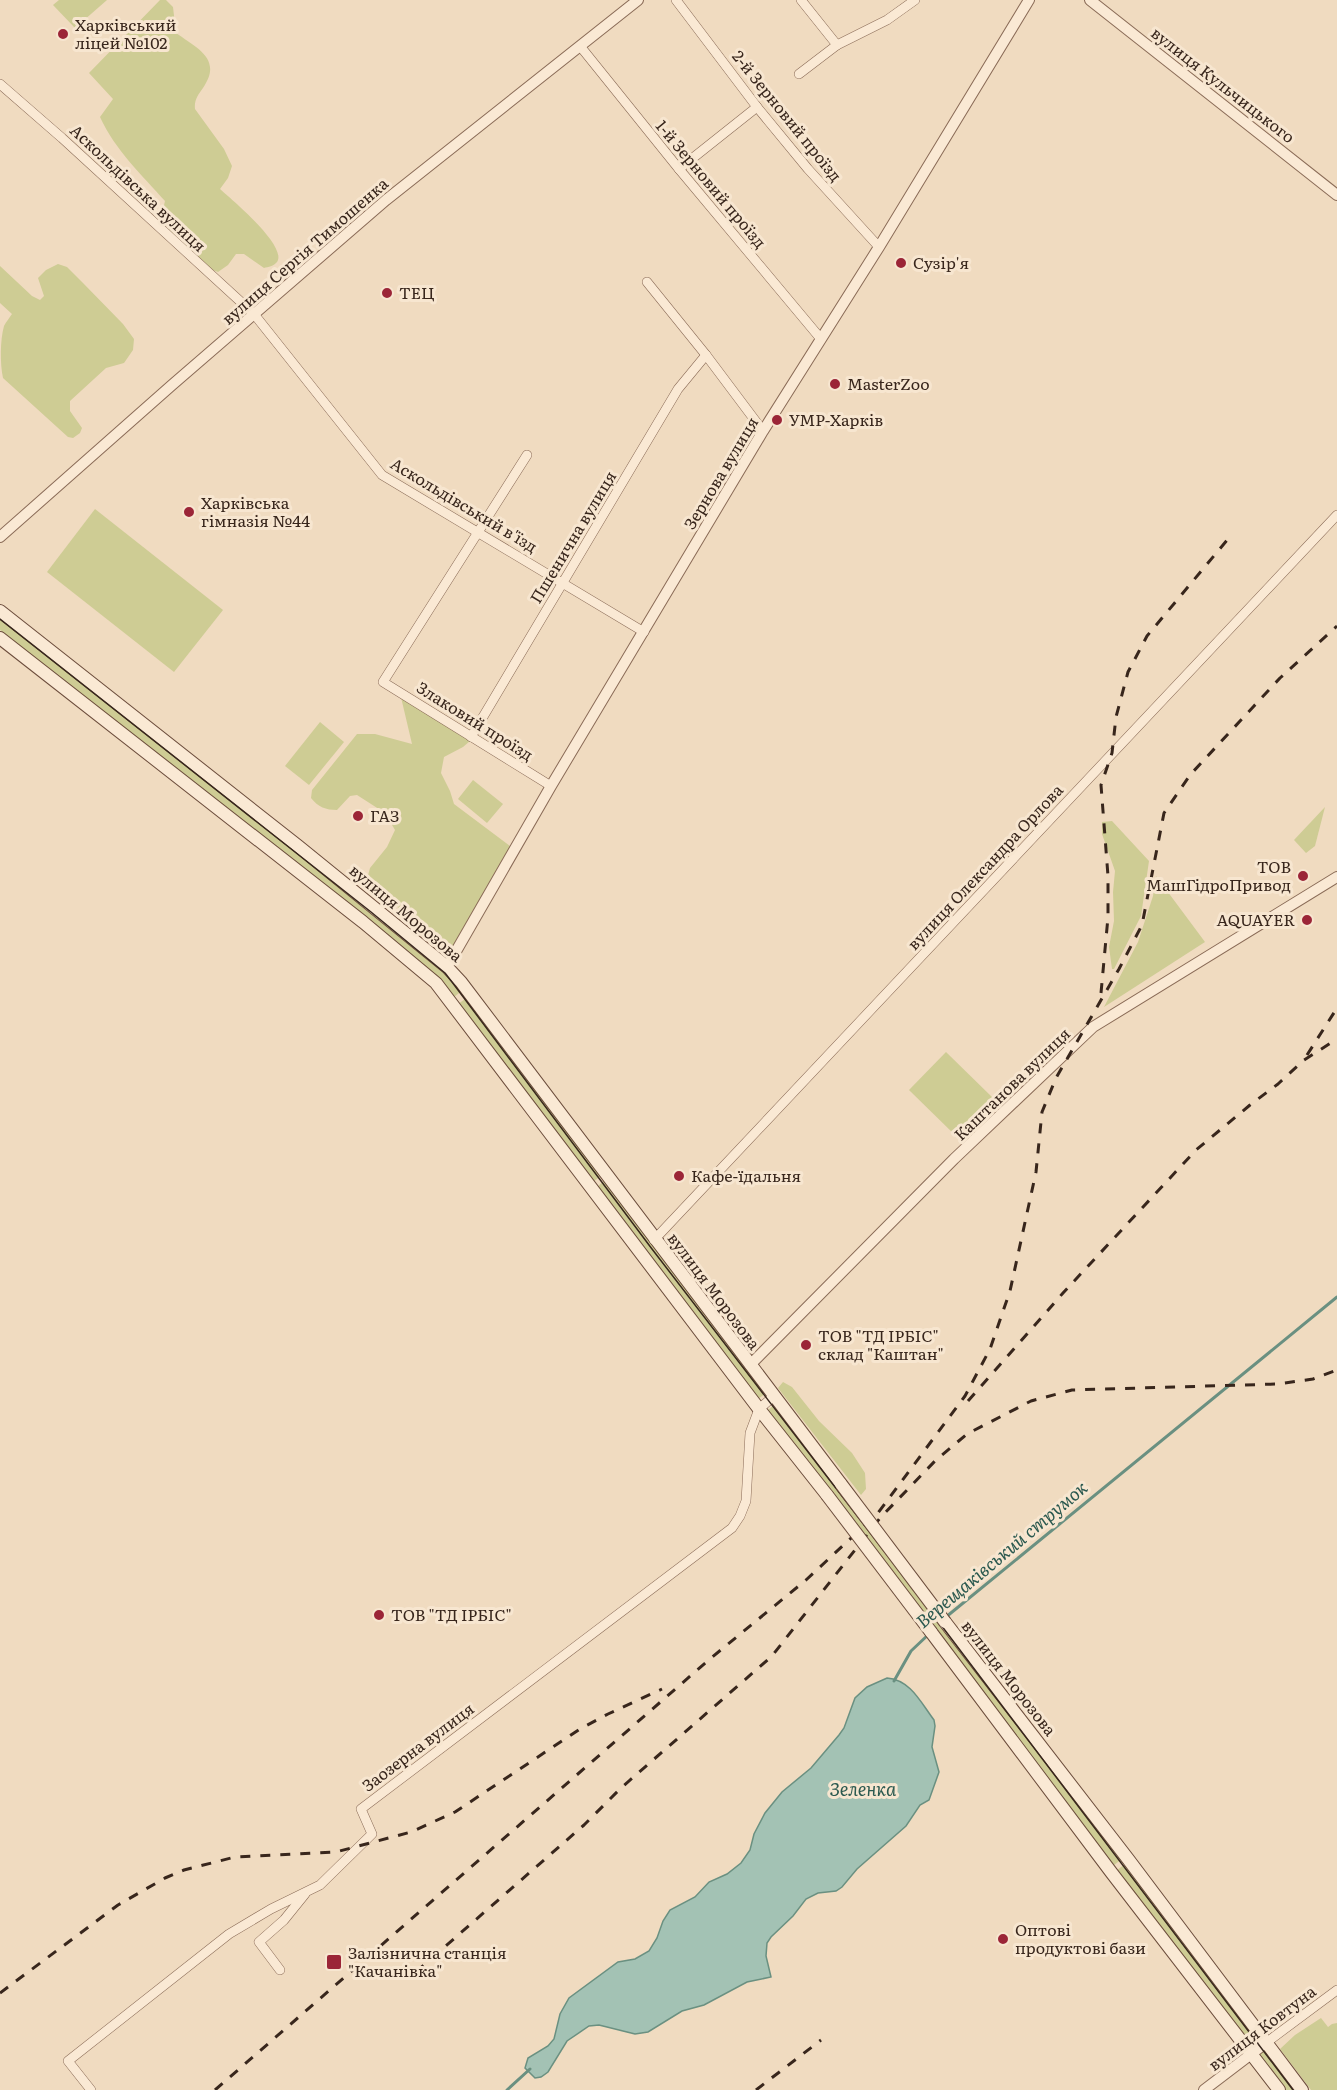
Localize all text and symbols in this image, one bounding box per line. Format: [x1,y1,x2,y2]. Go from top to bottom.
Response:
place label: Харківський ліцей №102 [75,12,176,54]
street label: вулиця Кульчицького [1147,20,1301,148]
marker: Харківський ліцей №102 [56,27,70,41]
street label: 2-й Зерновий проїзд [727,45,848,186]
street label: 1-й Зерновий проїзд [651,114,773,253]
street label: Аскольдівська вулиця [65,118,212,257]
street label: вулиця Сергія Тимошенка [216,171,393,329]
place label: Сузір'я [913,250,969,274]
marker: Сузір'я [894,256,908,270]
place label: ТЕЦ [399,280,435,304]
marker: ТЕЦ [380,286,394,300]
place label: MasterZoo [847,371,930,395]
marker: MasterZoo [828,377,842,391]
place label: УМР-Харків [789,407,883,431]
street label: Зернова вулиця [677,412,763,533]
marker: УМР-Харків [770,413,784,427]
street label: Аскольдівський в'їзд [386,451,543,558]
street label: Пшенична вулиця [523,466,621,607]
place label: Харківська гімназія №44 [201,490,310,532]
marker: Харківська гімназія №44 [182,505,196,519]
street label: Злаковий проїзд [413,675,538,766]
street label: вулиця Олександра Орлова [901,778,1068,955]
place label: ГАЗ [370,803,399,827]
marker: ГАЗ [351,809,365,823]
place label: ТОВ МашГідроПривод [1146,854,1291,896]
street label: вулиця Морозова [345,858,469,967]
marker: ТОВ МашГідроПривод [1296,869,1310,883]
place label: AQUAYER [1216,907,1295,931]
marker: AQUAYER [1300,913,1314,927]
street label: Каштанова вулиця [948,1021,1075,1145]
place label: Кафе-їдальня [691,1163,801,1187]
marker: Кафе-їдальня [672,1169,686,1183]
street label: вулиця Морозова [663,1227,767,1354]
place label: ТОВ "ТД ІРБІС" склад "Каштан" [818,1323,944,1365]
marker: ТОВ "ТД ІРБІС" склад "Каштан" [799,1338,813,1352]
water label: Верещаківський струмок [909,1474,1093,1634]
place label: ТОВ "ТД ІРБІС" [391,1602,512,1626]
marker: ТОВ "ТД ІРБІС" [372,1608,386,1622]
street label: вулиця Морозова [957,1614,1063,1741]
street label: Заозерна вулиця [356,1696,478,1796]
water label: Зеленка [830,1775,897,1802]
place label: Оптові продуктові бази [1015,1917,1146,1959]
marker: Оптові продуктові бази [996,1932,1010,1946]
place label: Залізнична станція "Качанівка" [348,1940,507,1982]
marker: Залізнична станція "Качанівка" [325,1953,343,1971]
street label: вулиця Ковтуна [1202,1978,1321,2076]

